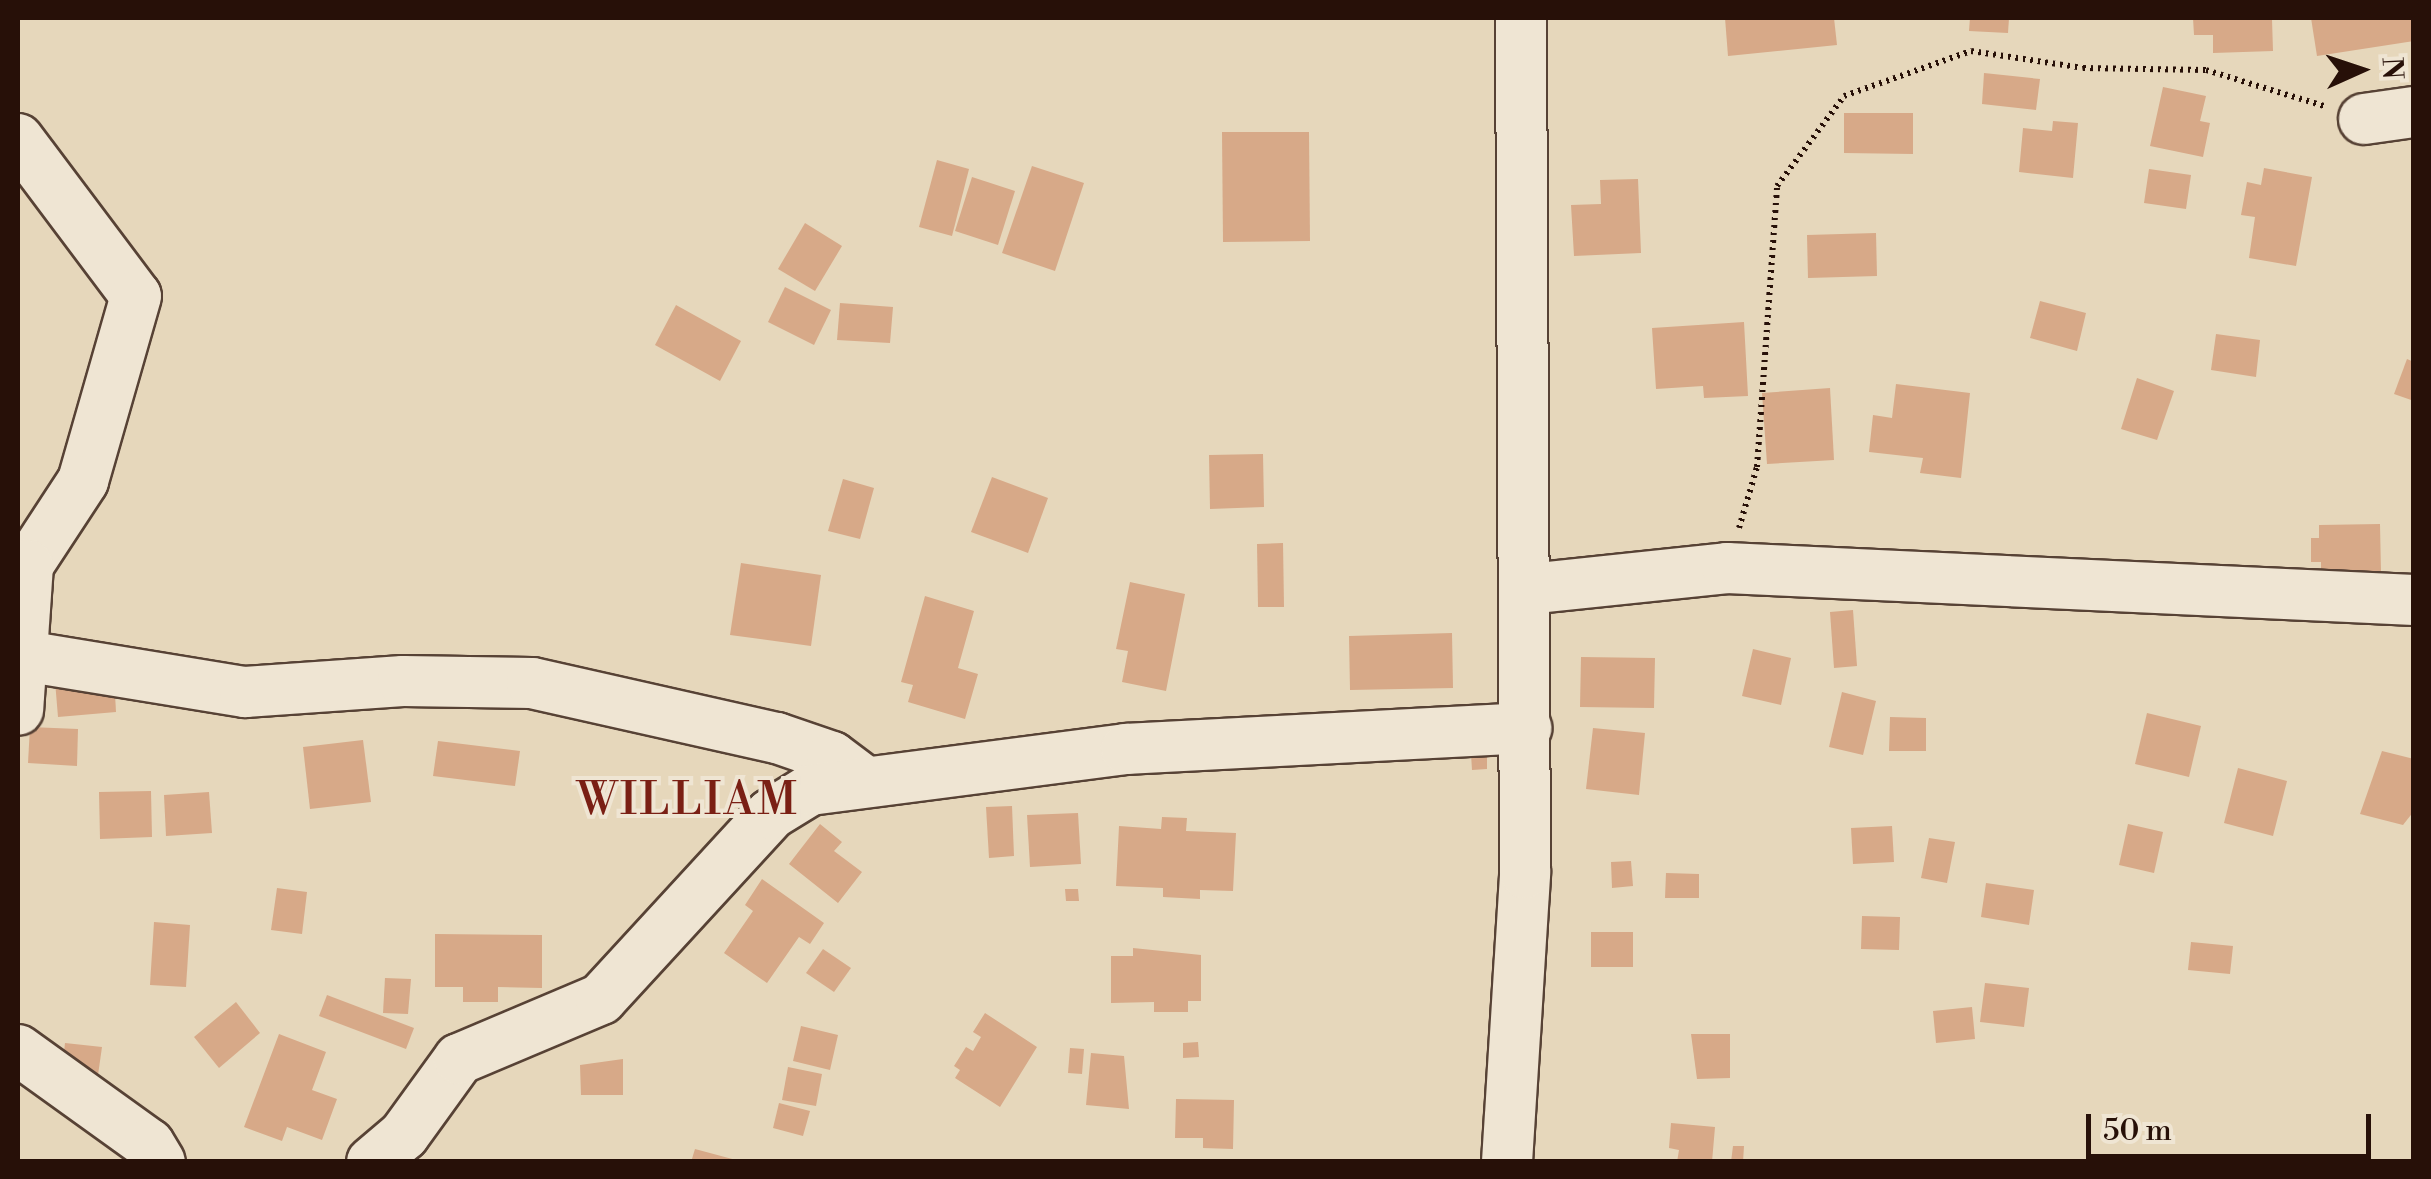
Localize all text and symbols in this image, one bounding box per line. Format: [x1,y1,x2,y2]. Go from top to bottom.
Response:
north arrow [2311,20,2411,120]
text: N [2373,56,2410,80]
district label: WILLIAM [577,774,799,828]
scale bar [2091,1094,2376,1156]
text: 50 m [2103,1112,2172,1150]

